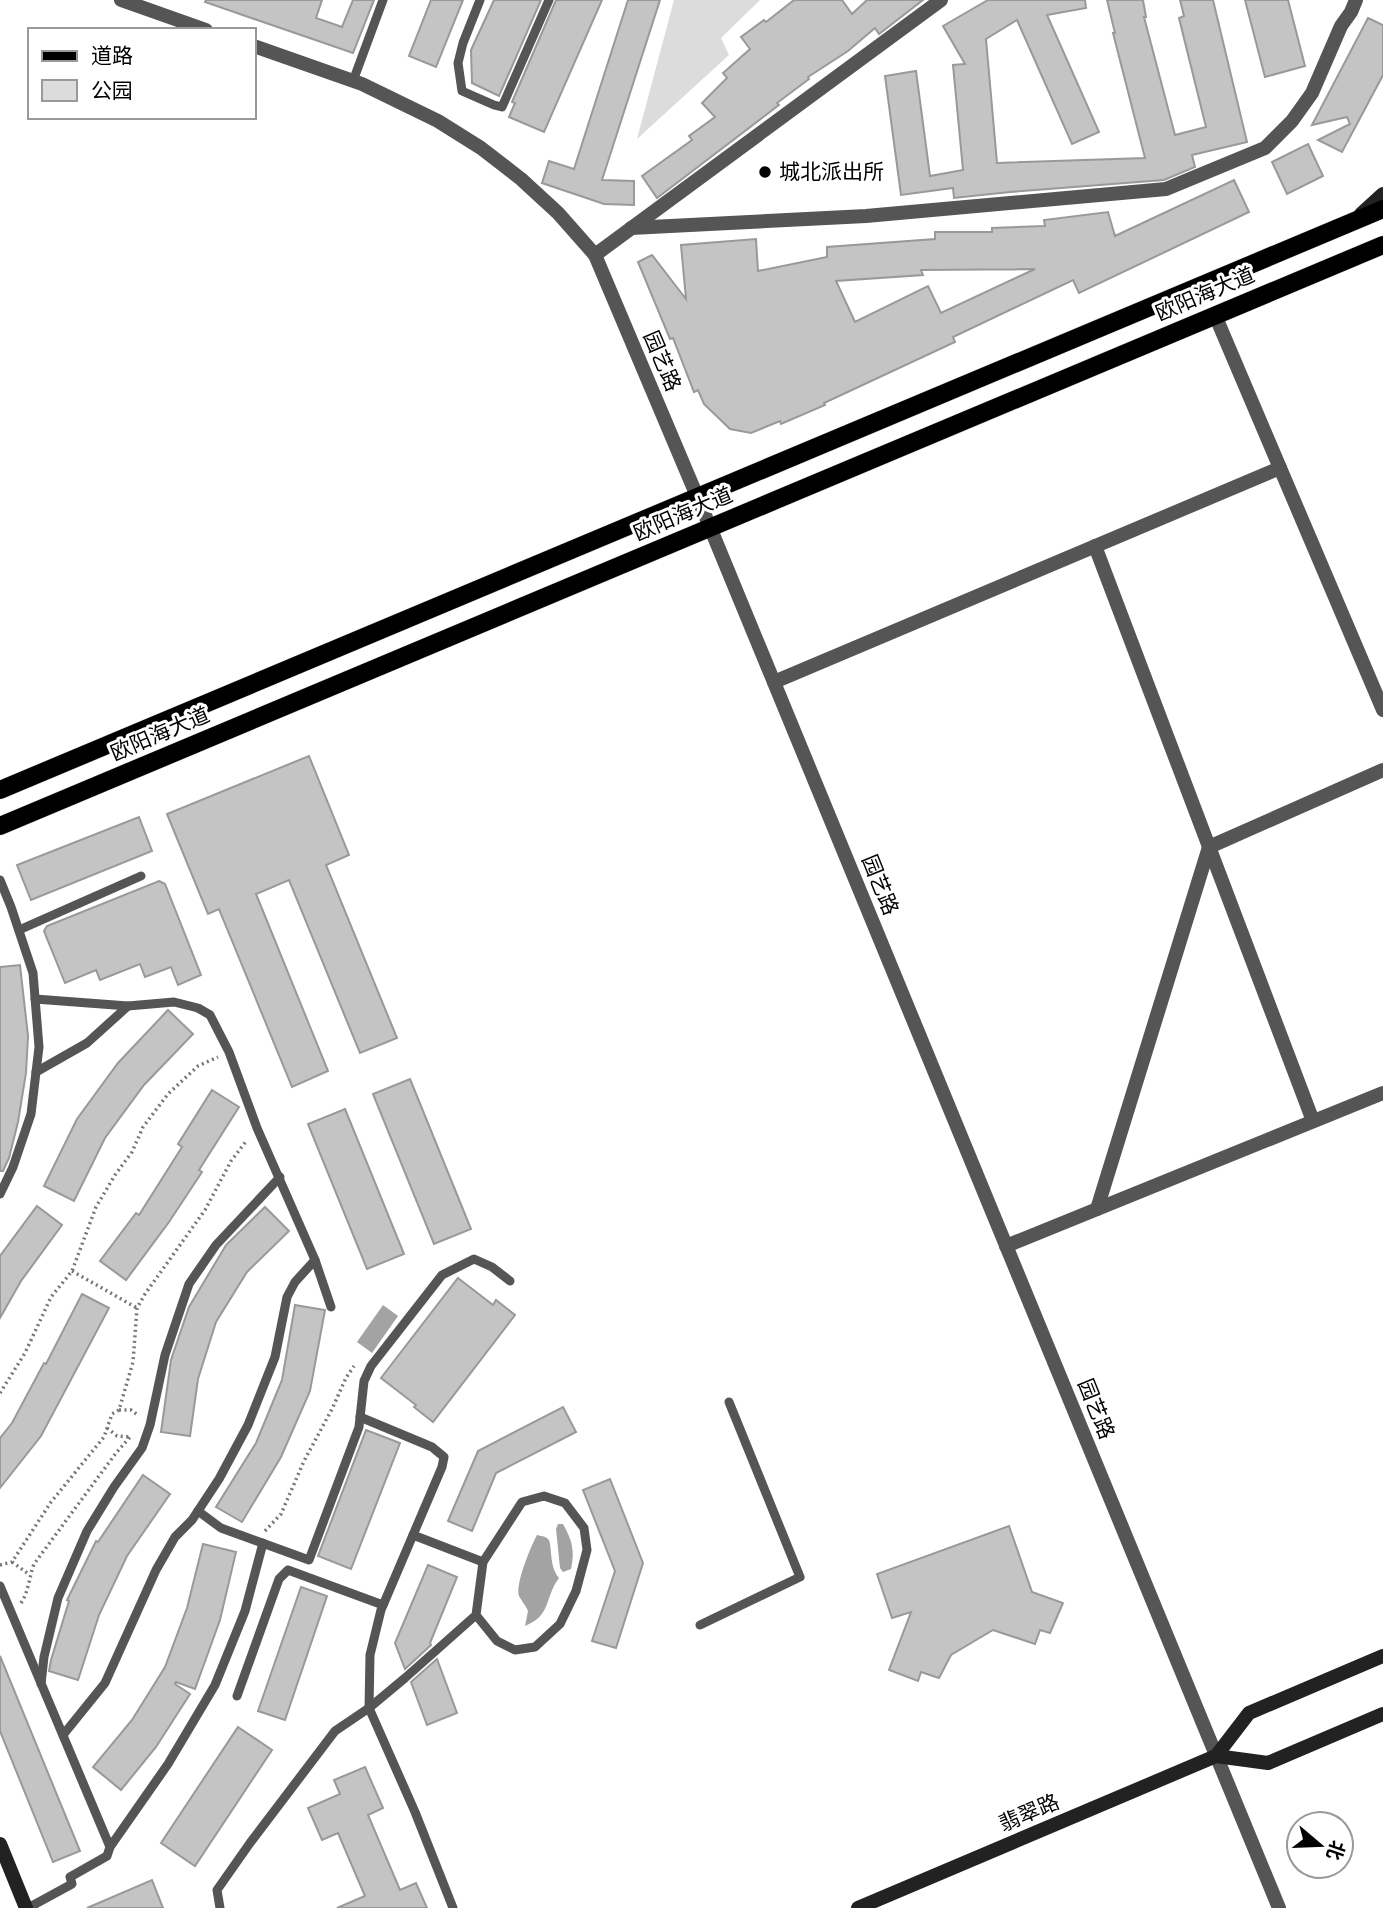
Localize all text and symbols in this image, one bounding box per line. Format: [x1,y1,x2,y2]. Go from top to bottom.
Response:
legend [28,28,256,119]
text: 道路 [91,42,133,67]
text: 公园 [91,77,133,102]
place label: 城北派出所 [779,158,884,183]
marker: 城北派出所 [757,164,773,180]
street label: 欧阳海大道 [1151,261,1258,325]
street label: 园艺路 [640,327,687,394]
street label: 欧阳海大道 [629,481,736,545]
street label: 欧阳海大道 [106,701,213,765]
street label: 园艺路 [858,851,905,918]
street label: 园艺路 [1074,1375,1121,1442]
street label: 翡翠路 [995,1788,1062,1835]
north arrow [1285,1810,1355,1880]
text: 北 [1323,1838,1351,1863]

